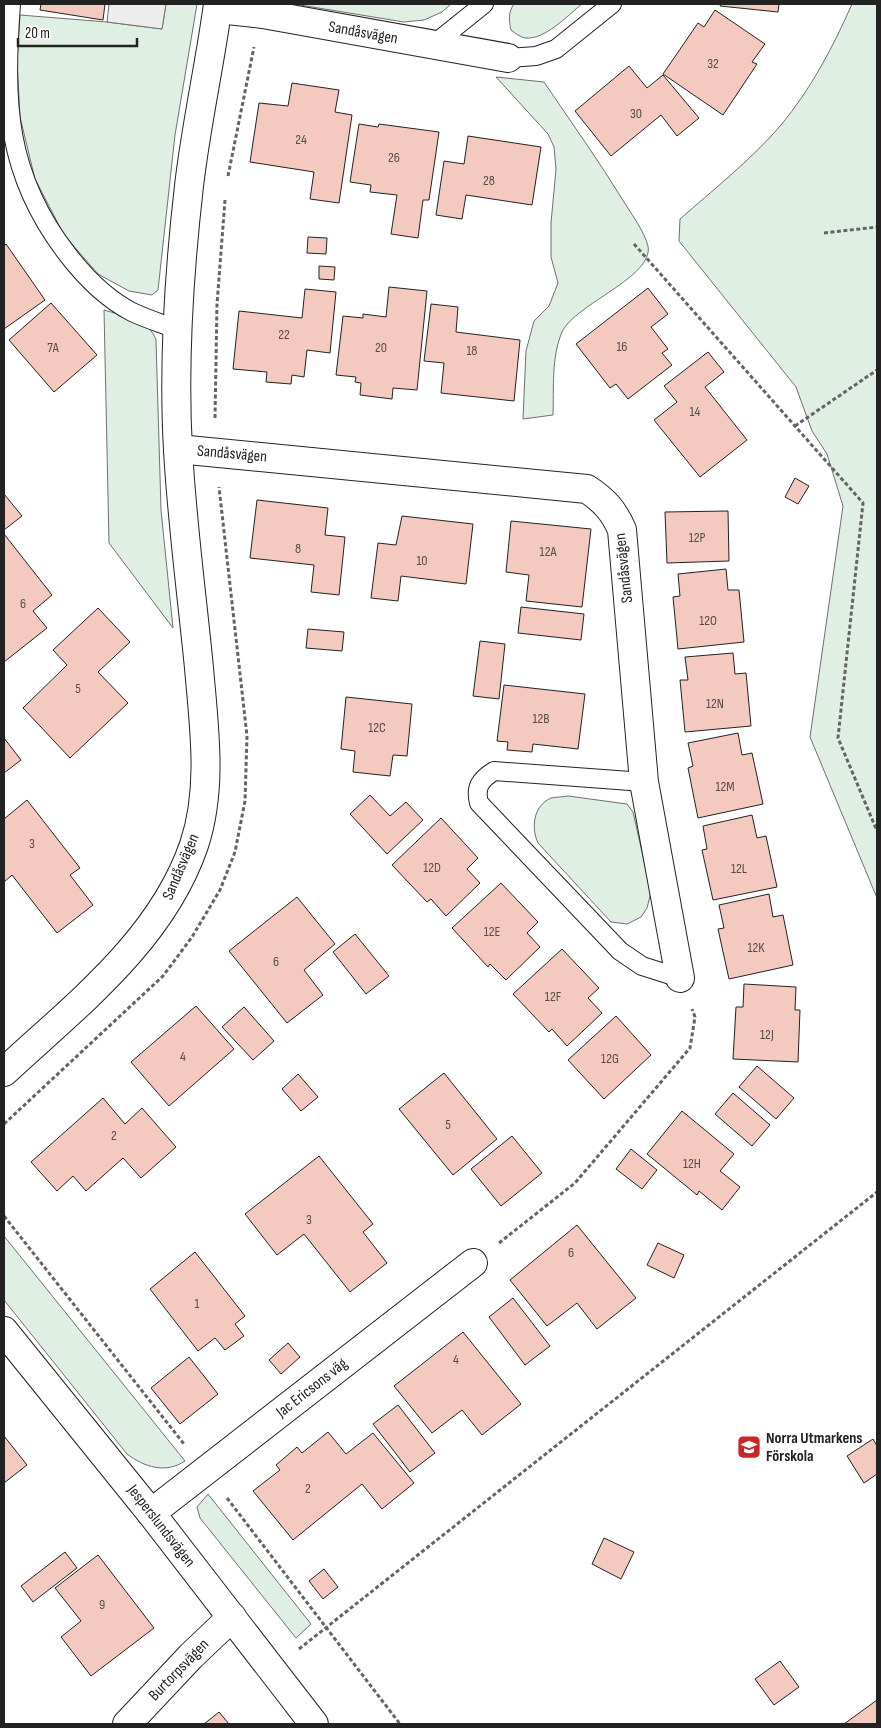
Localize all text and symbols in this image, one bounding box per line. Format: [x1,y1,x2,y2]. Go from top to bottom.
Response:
scale bar [18,15,136,47]
street label: Sandåsvägen [327,18,399,48]
text: 20 m [25,24,50,43]
house number: 32 [707,55,719,72]
house number: 30 [630,105,642,122]
house number: 24 [295,131,307,148]
house number: 26 [388,149,400,166]
house number: 28 [483,172,495,189]
house number: 22 [278,326,290,343]
house number: 16 [616,338,628,355]
house number: 7A [47,339,60,356]
house number: 20 [375,339,387,356]
house number: 18 [466,342,478,359]
house number: 14 [690,403,701,420]
street label: Sandåsvägen [196,441,268,467]
house number: 12P [689,529,705,546]
street label: Sandåsvägen [611,532,637,604]
house number: 8 [295,540,301,557]
house number: 12A [540,543,557,560]
house number: 10 [416,552,428,569]
house number: 6 [20,595,26,612]
house number: 12O [699,612,717,629]
house number: 5 [75,680,81,697]
house number: 12N [706,695,724,712]
house number: 12B [532,710,550,727]
house number: 12C [368,719,386,736]
house number: 12M [715,778,735,795]
street label: Sandåsvägen [159,831,203,903]
house number: 3 [29,835,35,852]
house number: 12D [423,859,441,876]
house number: 12L [731,860,747,877]
house number: 12E [484,923,501,940]
house number: 12K [747,939,765,956]
house number: 6 [273,953,279,970]
house number: 12F [545,988,562,1005]
house number: 12J [760,1026,774,1043]
house number: 4 [180,1048,186,1065]
house number: 12G [601,1050,619,1067]
house number: 5 [445,1116,451,1133]
house number: 2 [111,1127,117,1144]
house number: 12H [683,1155,701,1172]
house number: 3 [306,1211,312,1228]
house number: 6 [568,1244,574,1261]
house number: 1 [195,1295,200,1312]
house number: 4 [453,1351,459,1368]
street label: Jac Ericsons väg [272,1354,351,1422]
place label: Norra Utmarkens Förskola [766,1429,863,1466]
school or university icon: Norra Utmarkens Förskola [736,1434,762,1460]
street label: Jesperslundsvägen [122,1480,199,1571]
house number: 2 [305,1480,311,1497]
house number: 9 [99,1596,105,1613]
street label: Burtorpsvägen [145,1635,213,1705]

